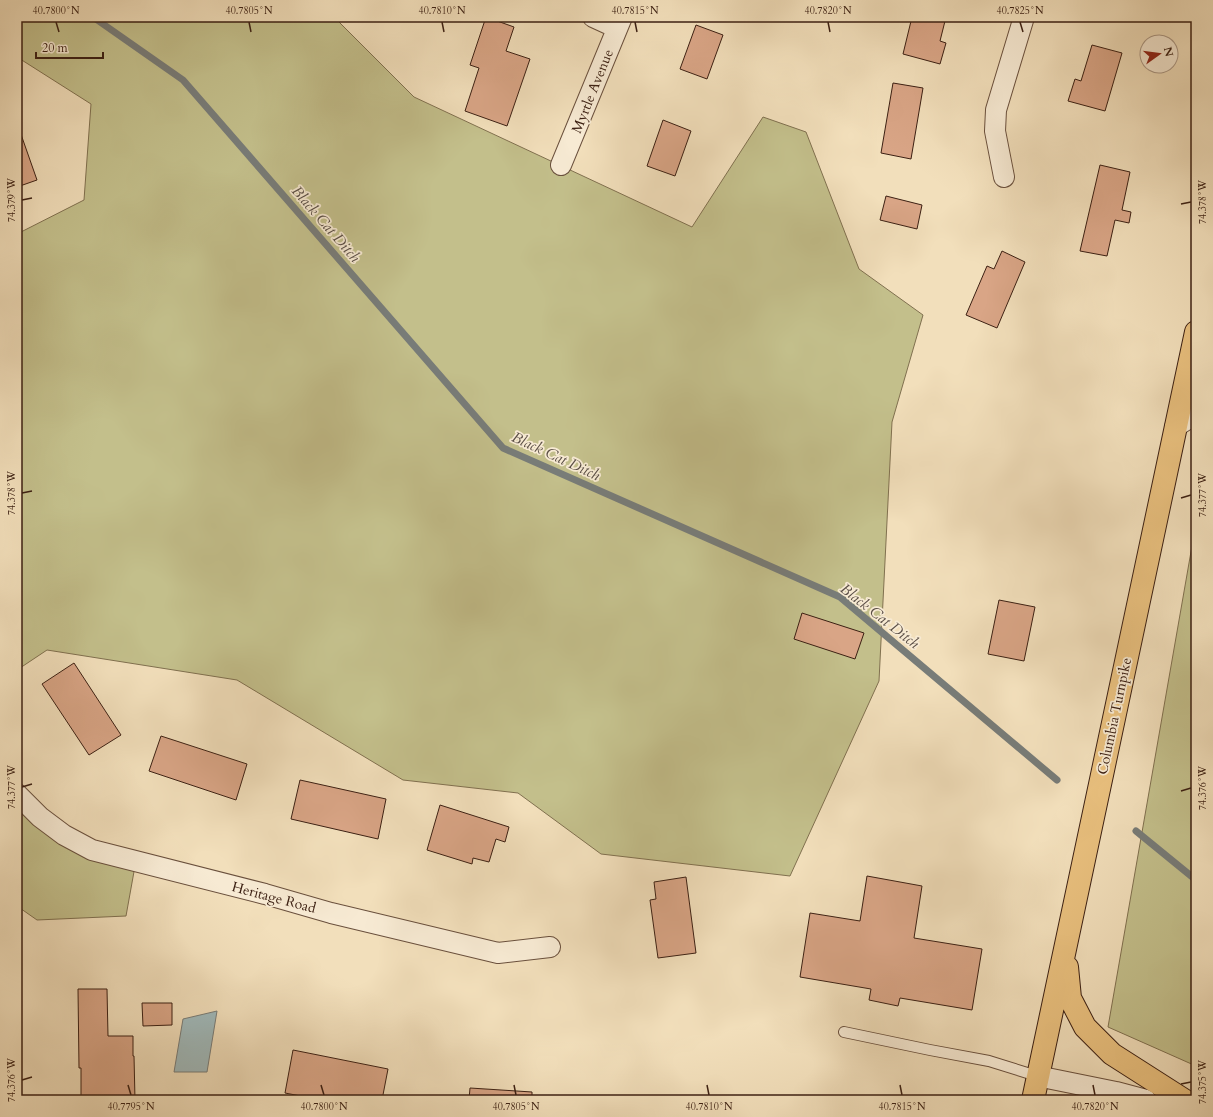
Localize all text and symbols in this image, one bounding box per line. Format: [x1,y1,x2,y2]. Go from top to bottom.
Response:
text: 40.7800°N [33,4,80,18]
text: 40.7805°N [226,4,273,18]
text: 40.7810°N [419,4,466,18]
text: 40.7815°N [612,4,659,18]
text: 40.7820°N [805,4,852,18]
text: 40.7825°N [997,4,1044,18]
scale bar [36,34,103,60]
north arrow [1139,34,1179,74]
text: 20 m [42,40,69,56]
text: N [1160,45,1177,59]
street label: Myrtle Avenue [567,46,618,136]
text: 74.379°W [5,177,19,222]
text: 74.378°W [1196,179,1210,224]
water label: Black Cat Ditch [287,181,365,267]
water label: Black Cat Ditch [509,427,604,486]
text: 74.378°W [5,470,19,515]
text: 74.377°W [1196,472,1210,517]
water label: Black Cat Ditch [836,579,924,654]
street label: Columbia Turnpike [1093,656,1136,776]
text: 74.377°W [5,764,19,809]
text: 74.376°W [1196,765,1210,810]
street label: Heritage Road [230,877,319,918]
text: 74.376°W [5,1057,19,1102]
text: 74.375°W [1196,1059,1210,1104]
text: 40.7795°N [108,1100,155,1114]
text: 40.7800°N [301,1100,348,1114]
text: 40.7805°N [493,1100,540,1114]
text: 40.7810°N [686,1100,733,1114]
text: 40.7815°N [879,1100,926,1114]
text: 40.7820°N [1072,1100,1119,1114]

